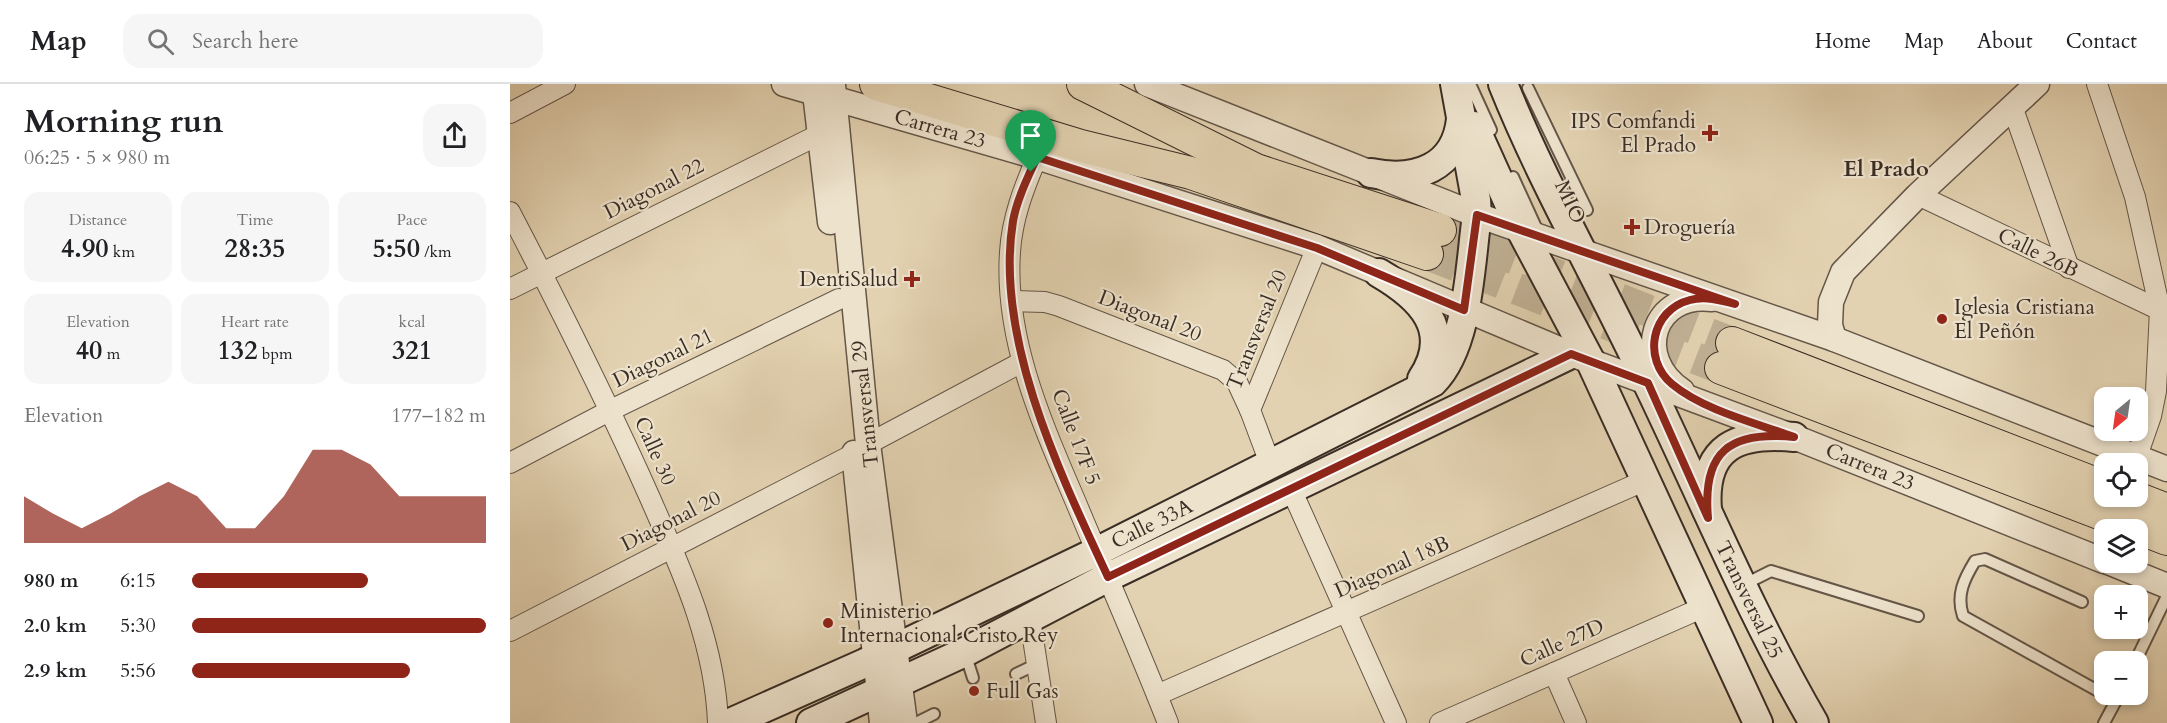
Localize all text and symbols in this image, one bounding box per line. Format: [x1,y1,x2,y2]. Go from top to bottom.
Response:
search box [123,14,543,68]
text: Map [30,22,87,60]
icon: search [144,25,177,58]
text: Search here [192,26,299,56]
text: Home [1815,27,1871,56]
text: Map [1904,27,1944,56]
text: About [1977,27,2033,56]
text: Contact [2066,27,2137,56]
text: Morning run [24,99,224,144]
street label: Carrera 23 [891,102,989,156]
button: share [423,104,486,167]
place label: IPS Comfandi El Prado [1571,107,1696,160]
pin [1005,110,1056,172]
icon: arrive [1014,119,1047,152]
marker: IPS Comfandi El Prado [1701,124,1719,142]
text: 06:25 · 5 × 980 m [24,144,170,171]
street label: Diagonal 22 [599,151,709,227]
district label: El Prado [1843,154,1929,184]
street label: MIO [1547,175,1593,229]
text: Distance [69,209,127,231]
text: Time [236,209,274,231]
text: Pace [397,209,427,231]
place label: Droguería [1644,213,1736,242]
marker: Droguería [1625,220,1639,234]
street label: Calle 26B [1993,221,2083,285]
text: 4.90 [61,231,109,266]
text: 28:35 [225,231,285,266]
text: 5:50 [372,231,420,266]
text: km [109,241,135,263]
text: /km [420,241,452,263]
place label: DentiSalud [799,265,898,294]
street label: Transversal 20 [1220,265,1294,395]
marker: DentiSalud [903,270,921,288]
street label: Diagonal 20 [1094,283,1206,349]
place label: Iglesia Cristiana El Peñón [1954,293,2095,346]
text: Elevation [66,311,130,333]
text: Heart rate [221,311,289,333]
text: kcal [399,311,425,333]
marker: Iglesia Cristiana El Peñón [1935,312,1949,326]
street label: Diagonal 21 [608,321,718,395]
text: 40 [76,333,102,368]
text: 132 [218,333,258,368]
text: 321 [392,333,432,368]
street label: Transversal 29 [844,339,886,469]
text: m [102,343,120,365]
text: bpm [258,343,292,365]
street label: Calle 17F 5 [1044,385,1108,489]
north arrow [2094,387,2148,441]
map controls [2094,387,2148,705]
text: Elevation [24,402,103,429]
text: 177–182 m [391,402,486,429]
street label: Calle 30 [627,412,683,490]
street label: Carrera 23 [1821,436,1919,498]
button: locate [2094,453,2148,507]
street label: Diagonal 20 [616,483,726,559]
street label: Calle 33A [1106,492,1198,556]
button: layers [2094,519,2148,573]
street label: Diagonal 18B [1330,529,1454,605]
street label: Transversal 25 [1708,536,1790,664]
text: 980 m [24,567,79,594]
text: 6:15 [120,567,156,594]
button: + [2094,585,2148,639]
place label: Ministerio Internacional Cristo Rey [840,597,1058,650]
text: 2.0 km [24,612,87,639]
text: 5:30 [120,612,156,639]
street label: Calle 27D [1515,612,1609,674]
marker: Ministerio Internacional Cristo Rey [821,616,835,630]
button: − [2094,651,2148,705]
text: 2.9 km [24,657,87,684]
text: 5:56 [120,657,156,684]
place label: Full Gas [986,677,1059,706]
marker: Full Gas [967,684,981,698]

